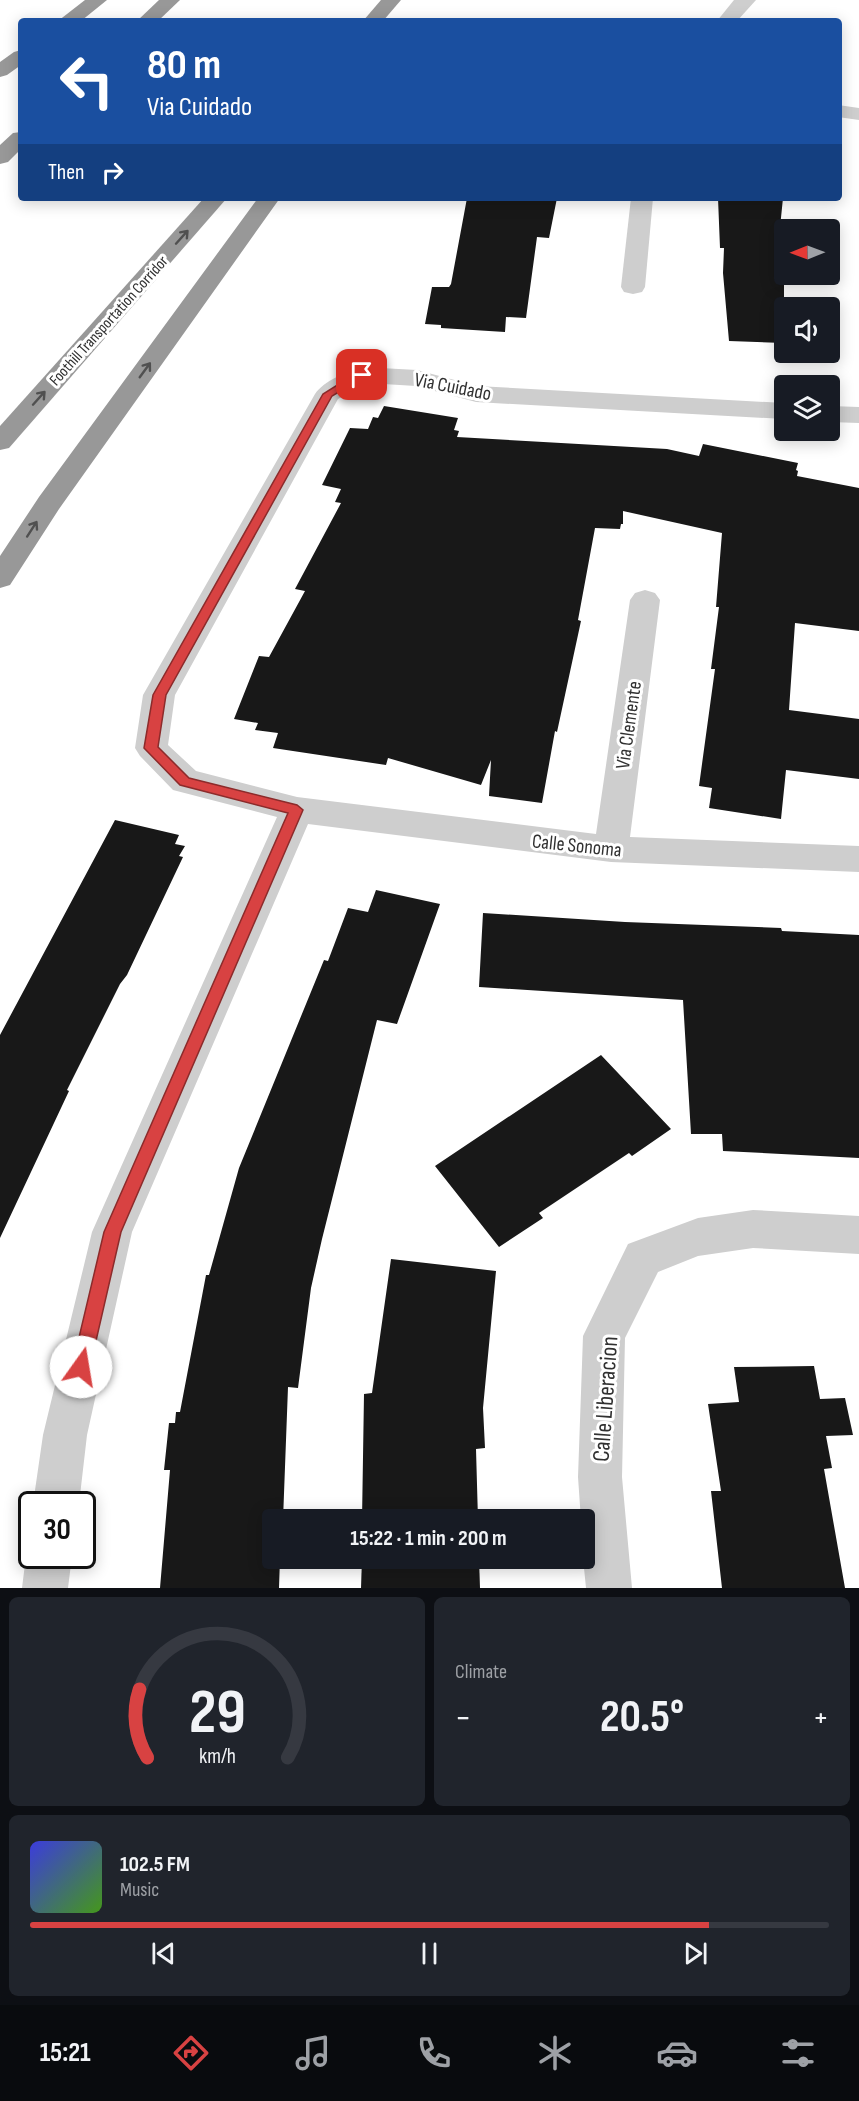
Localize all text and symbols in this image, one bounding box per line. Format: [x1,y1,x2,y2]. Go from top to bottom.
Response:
text: 80 m [147,40,221,91]
icon: left [48,42,126,120]
text: Via Cuidado [147,91,252,123]
icon: right [96,156,129,189]
text: Then [48,159,84,186]
north arrow [774,219,840,285]
map controls [774,219,840,441]
one-way arrow [175,229,189,244]
street label: Foothill Transportation Corridor [46,252,173,390]
button: sound [774,297,840,363]
pin [336,349,387,400]
icon: arrive [345,358,378,391]
one-way arrow [139,363,151,379]
street label: Via Cuidado [412,368,493,406]
button: layers [774,375,840,441]
one-way arrow [32,391,46,406]
one-way arrow [26,521,38,538]
street label: Via Clemente [611,680,647,771]
street label: Calle Sonoma [531,829,623,863]
position arrow [49,1335,113,1399]
street label: Calle Liberacion [587,1335,624,1463]
speed limit sign: 30 [18,1491,96,1569]
text: 15:22 · 1 min · 200 m [350,1525,507,1552]
text: Climate [455,1660,507,1684]
text: 29 [189,1676,245,1751]
text: 20.5° [600,1690,684,1745]
text: − [455,1698,471,1738]
text: + [813,1698,829,1738]
text: km/h [198,1745,236,1770]
text: 102.5 FM [120,1851,190,1878]
text: Music [120,1878,159,1902]
icon: previous [147,1937,180,1970]
icon: pause [413,1937,446,1970]
icon: next [679,1937,712,1970]
icon: directions [170,2032,212,2074]
icon: music [292,2032,334,2074]
icon: phone [413,2032,455,2074]
icon: climate [534,2032,576,2074]
icon: car [656,2032,698,2074]
icon: filters [777,2032,819,2074]
text: 15:21 [40,2037,91,2069]

